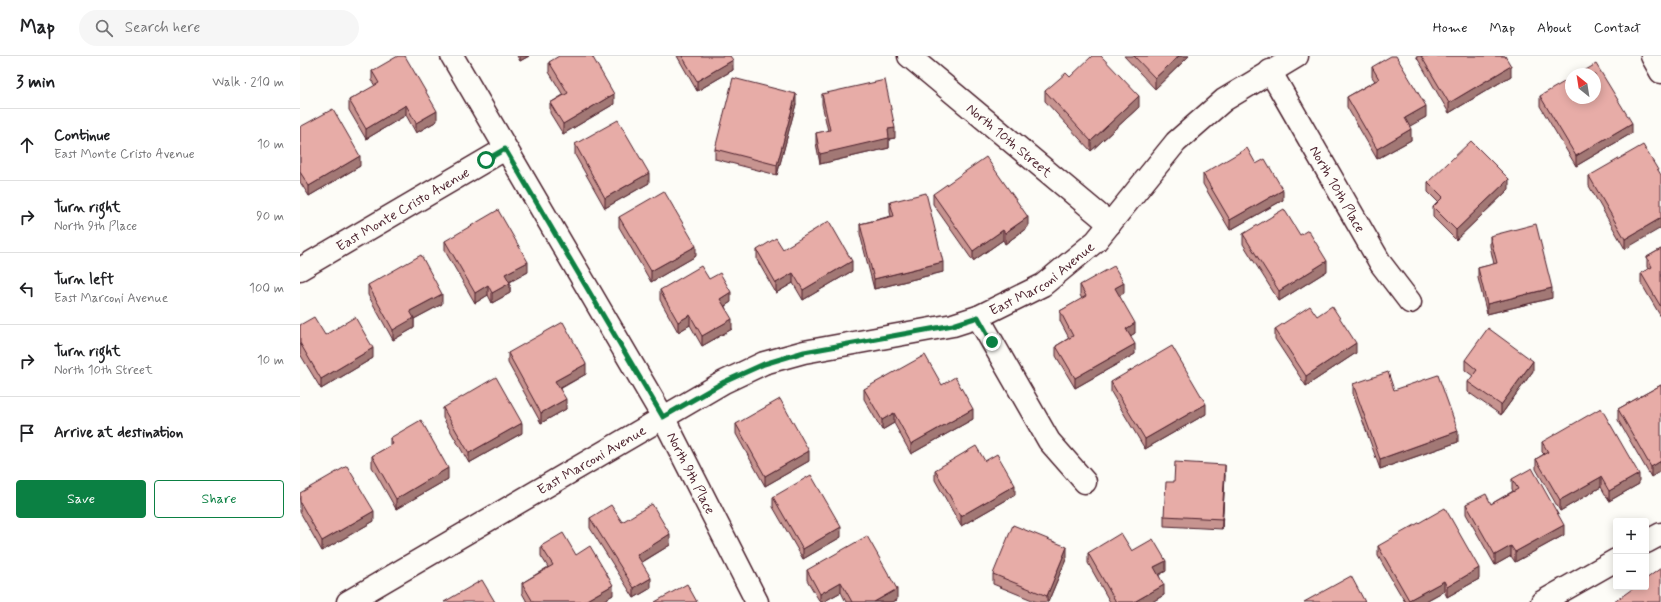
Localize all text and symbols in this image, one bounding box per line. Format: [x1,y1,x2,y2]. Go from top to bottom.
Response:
search box [79,10,359,46]
text: Map [20,15,55,40]
icon: search [93,17,115,39]
text: Search here [125,18,200,38]
text: Home [1433,19,1467,37]
text: Map [1489,19,1515,37]
text: About [1537,19,1572,37]
text: Contact [1594,19,1641,37]
north arrow [1565,68,1601,104]
text: 3 min [16,71,55,93]
text: Walk · 210 m [212,74,284,91]
street label: North 10th Street [962,100,1056,182]
text: Continue [54,126,110,146]
icon: ahead [16,134,38,156]
text: 10 m [257,136,284,153]
street label: North 10th Place [1305,143,1369,236]
text: East Monte Cristo Avenue [54,146,195,163]
route start [477,151,495,169]
street label: East Monte Cristo Avenue [333,164,473,256]
text: Turn right [54,198,121,218]
icon: right [16,206,38,228]
text: 90 m [256,208,284,225]
text: North 9th Place [54,218,137,235]
street label: East Marconi Avenue [987,238,1099,320]
text: Turn left [54,270,114,290]
icon: left [16,278,38,300]
text: 100 m [249,280,284,297]
text: East Marconi Avenue [54,290,168,307]
route end [983,333,1001,351]
text: Turn right [54,342,121,362]
icon: right [16,350,38,372]
text: 10 m [257,352,284,369]
text: North 10th Street [54,362,153,379]
icon: arrive [16,422,38,444]
street label: East Marconi Avenue [534,422,650,499]
text: Arrive at destination [54,423,183,443]
street label: North 9th Place [662,429,719,518]
button: Save [16,480,146,518]
button: Share [154,480,284,518]
map controls [1613,518,1649,590]
button: + [1613,518,1649,554]
button: − [1613,554,1649,590]

